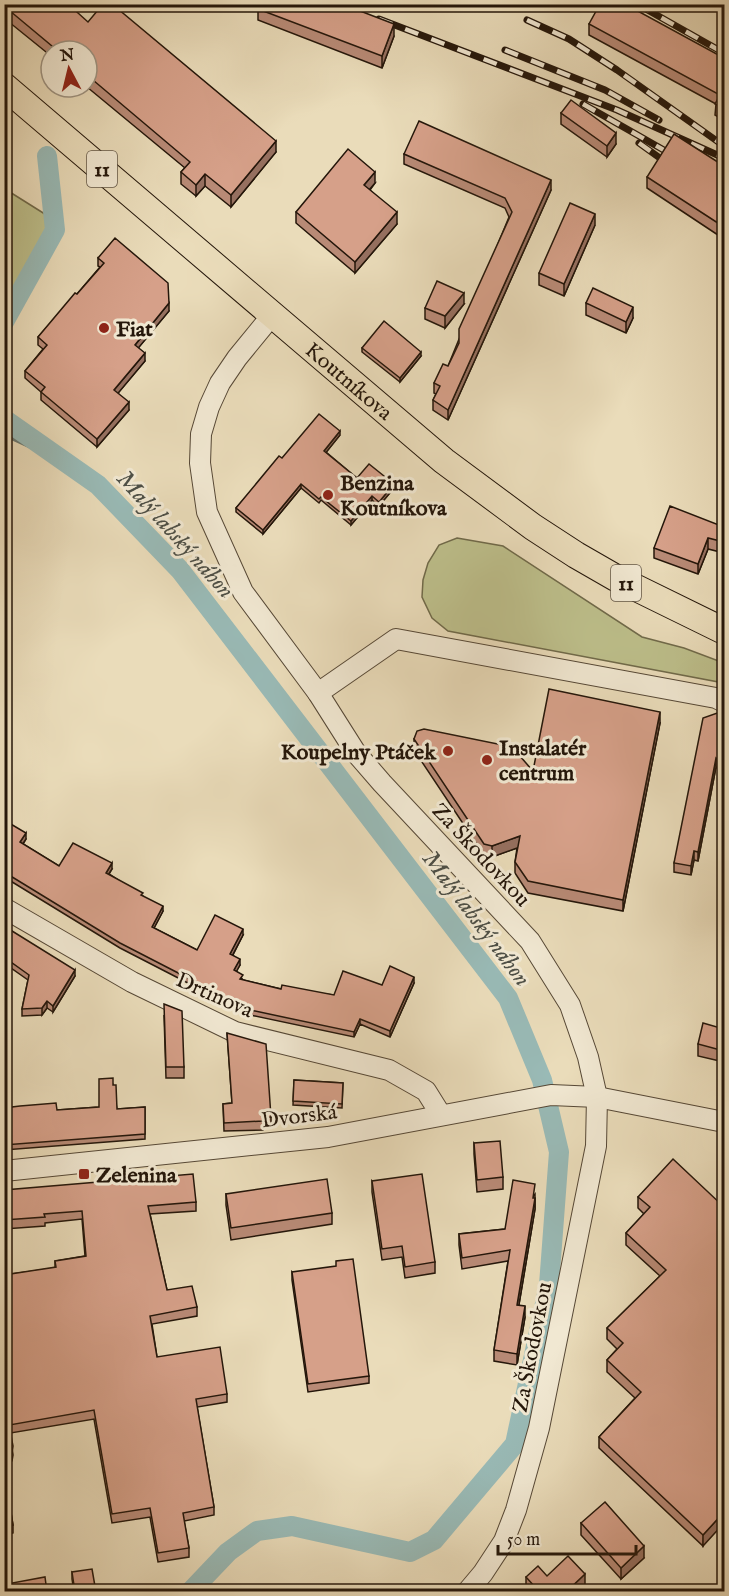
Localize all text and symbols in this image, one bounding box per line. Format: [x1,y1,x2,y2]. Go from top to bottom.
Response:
north arrow [39,39,99,99]
text: N [58,45,76,67]
road number: 11 [87,151,117,187]
place label: Fiat [116,316,153,344]
marker: Fiat [97,321,111,335]
street label: Koutníkova [299,337,398,428]
water label: Malý labský náhon [109,464,241,606]
place label: Benzina Koutníkova [340,470,447,523]
marker: Benzina Koutníkova [321,488,335,502]
road number: 11 [611,565,641,601]
place label: Instalatér centrum [499,735,587,788]
place label: Koupelny Ptáček [281,739,437,767]
marker: Koupelny Ptáček [441,744,455,758]
marker: Instalatér centrum [480,753,494,767]
street label: Za Škodovkou [425,797,536,913]
water label: Malý labský náhon [415,845,537,993]
street label: Drtinova [171,966,258,1025]
street label: Dvorská [260,1098,339,1136]
place label: Zelenina [96,1162,177,1190]
marker: Zelenina [77,1167,91,1181]
street label: Za Škodovkou [507,1280,559,1415]
scale bar [498,1518,636,1556]
text: 50 m [507,1529,540,1552]

